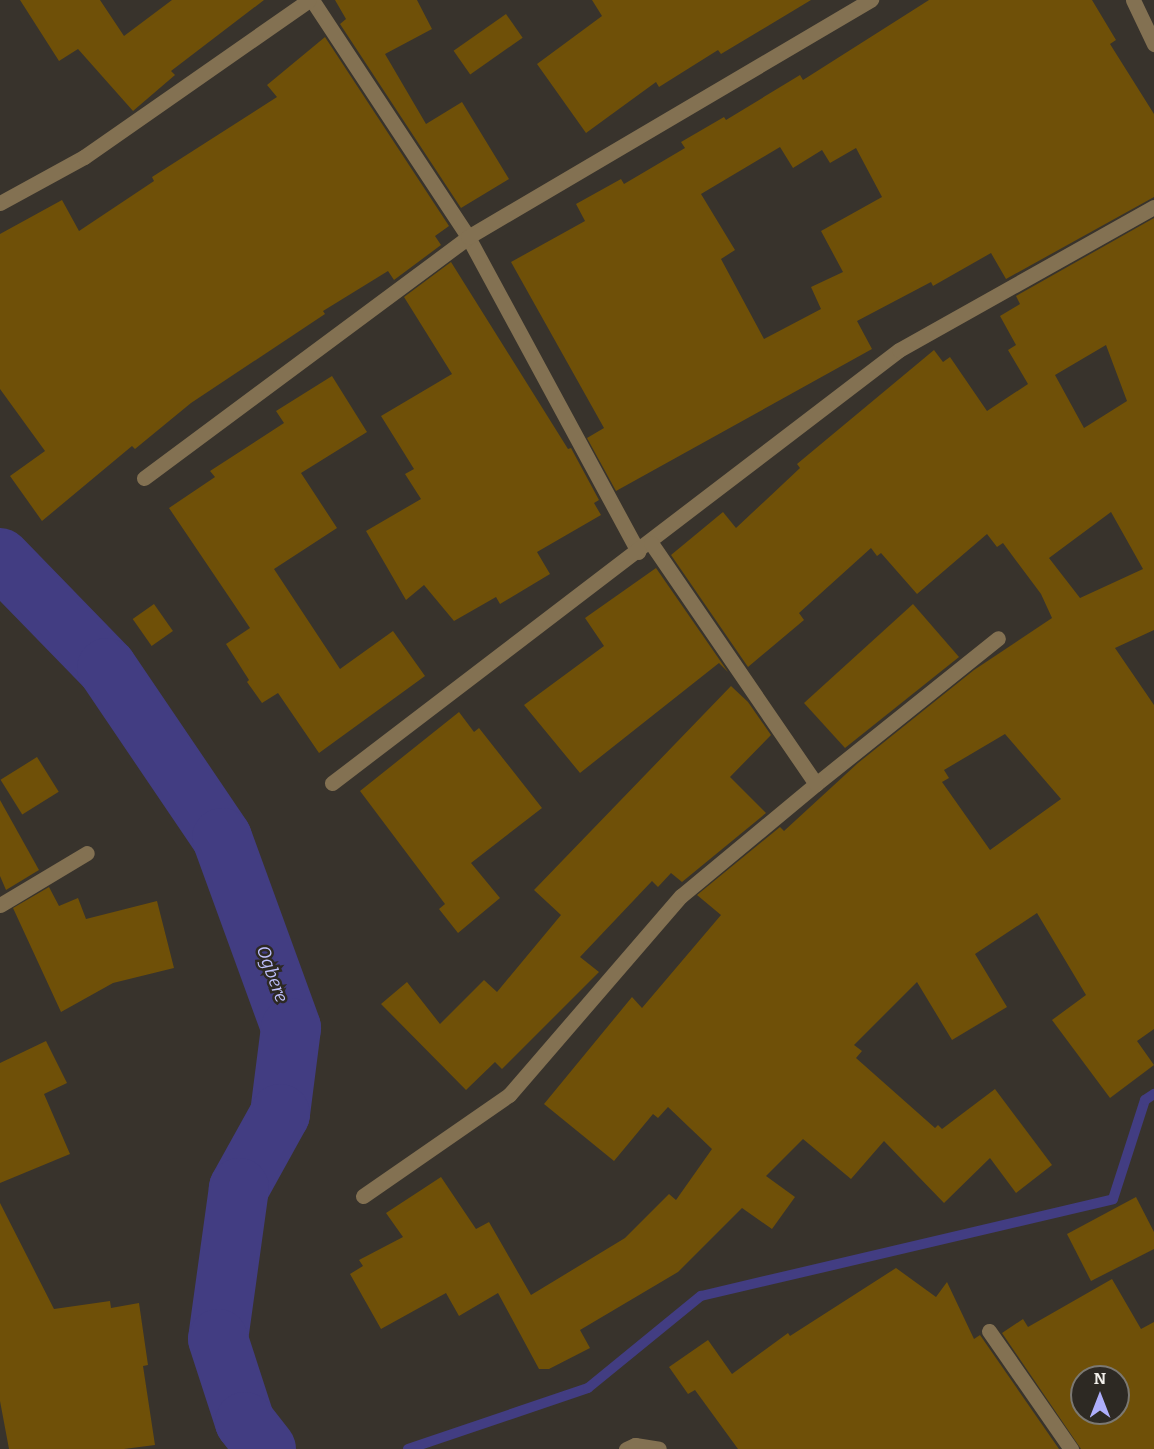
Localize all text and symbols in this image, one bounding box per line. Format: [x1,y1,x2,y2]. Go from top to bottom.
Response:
water label: Ogbere [252,943,292,1005]
north arrow [1070,1365,1130,1425]
text: N [1094,1369,1106,1388]

